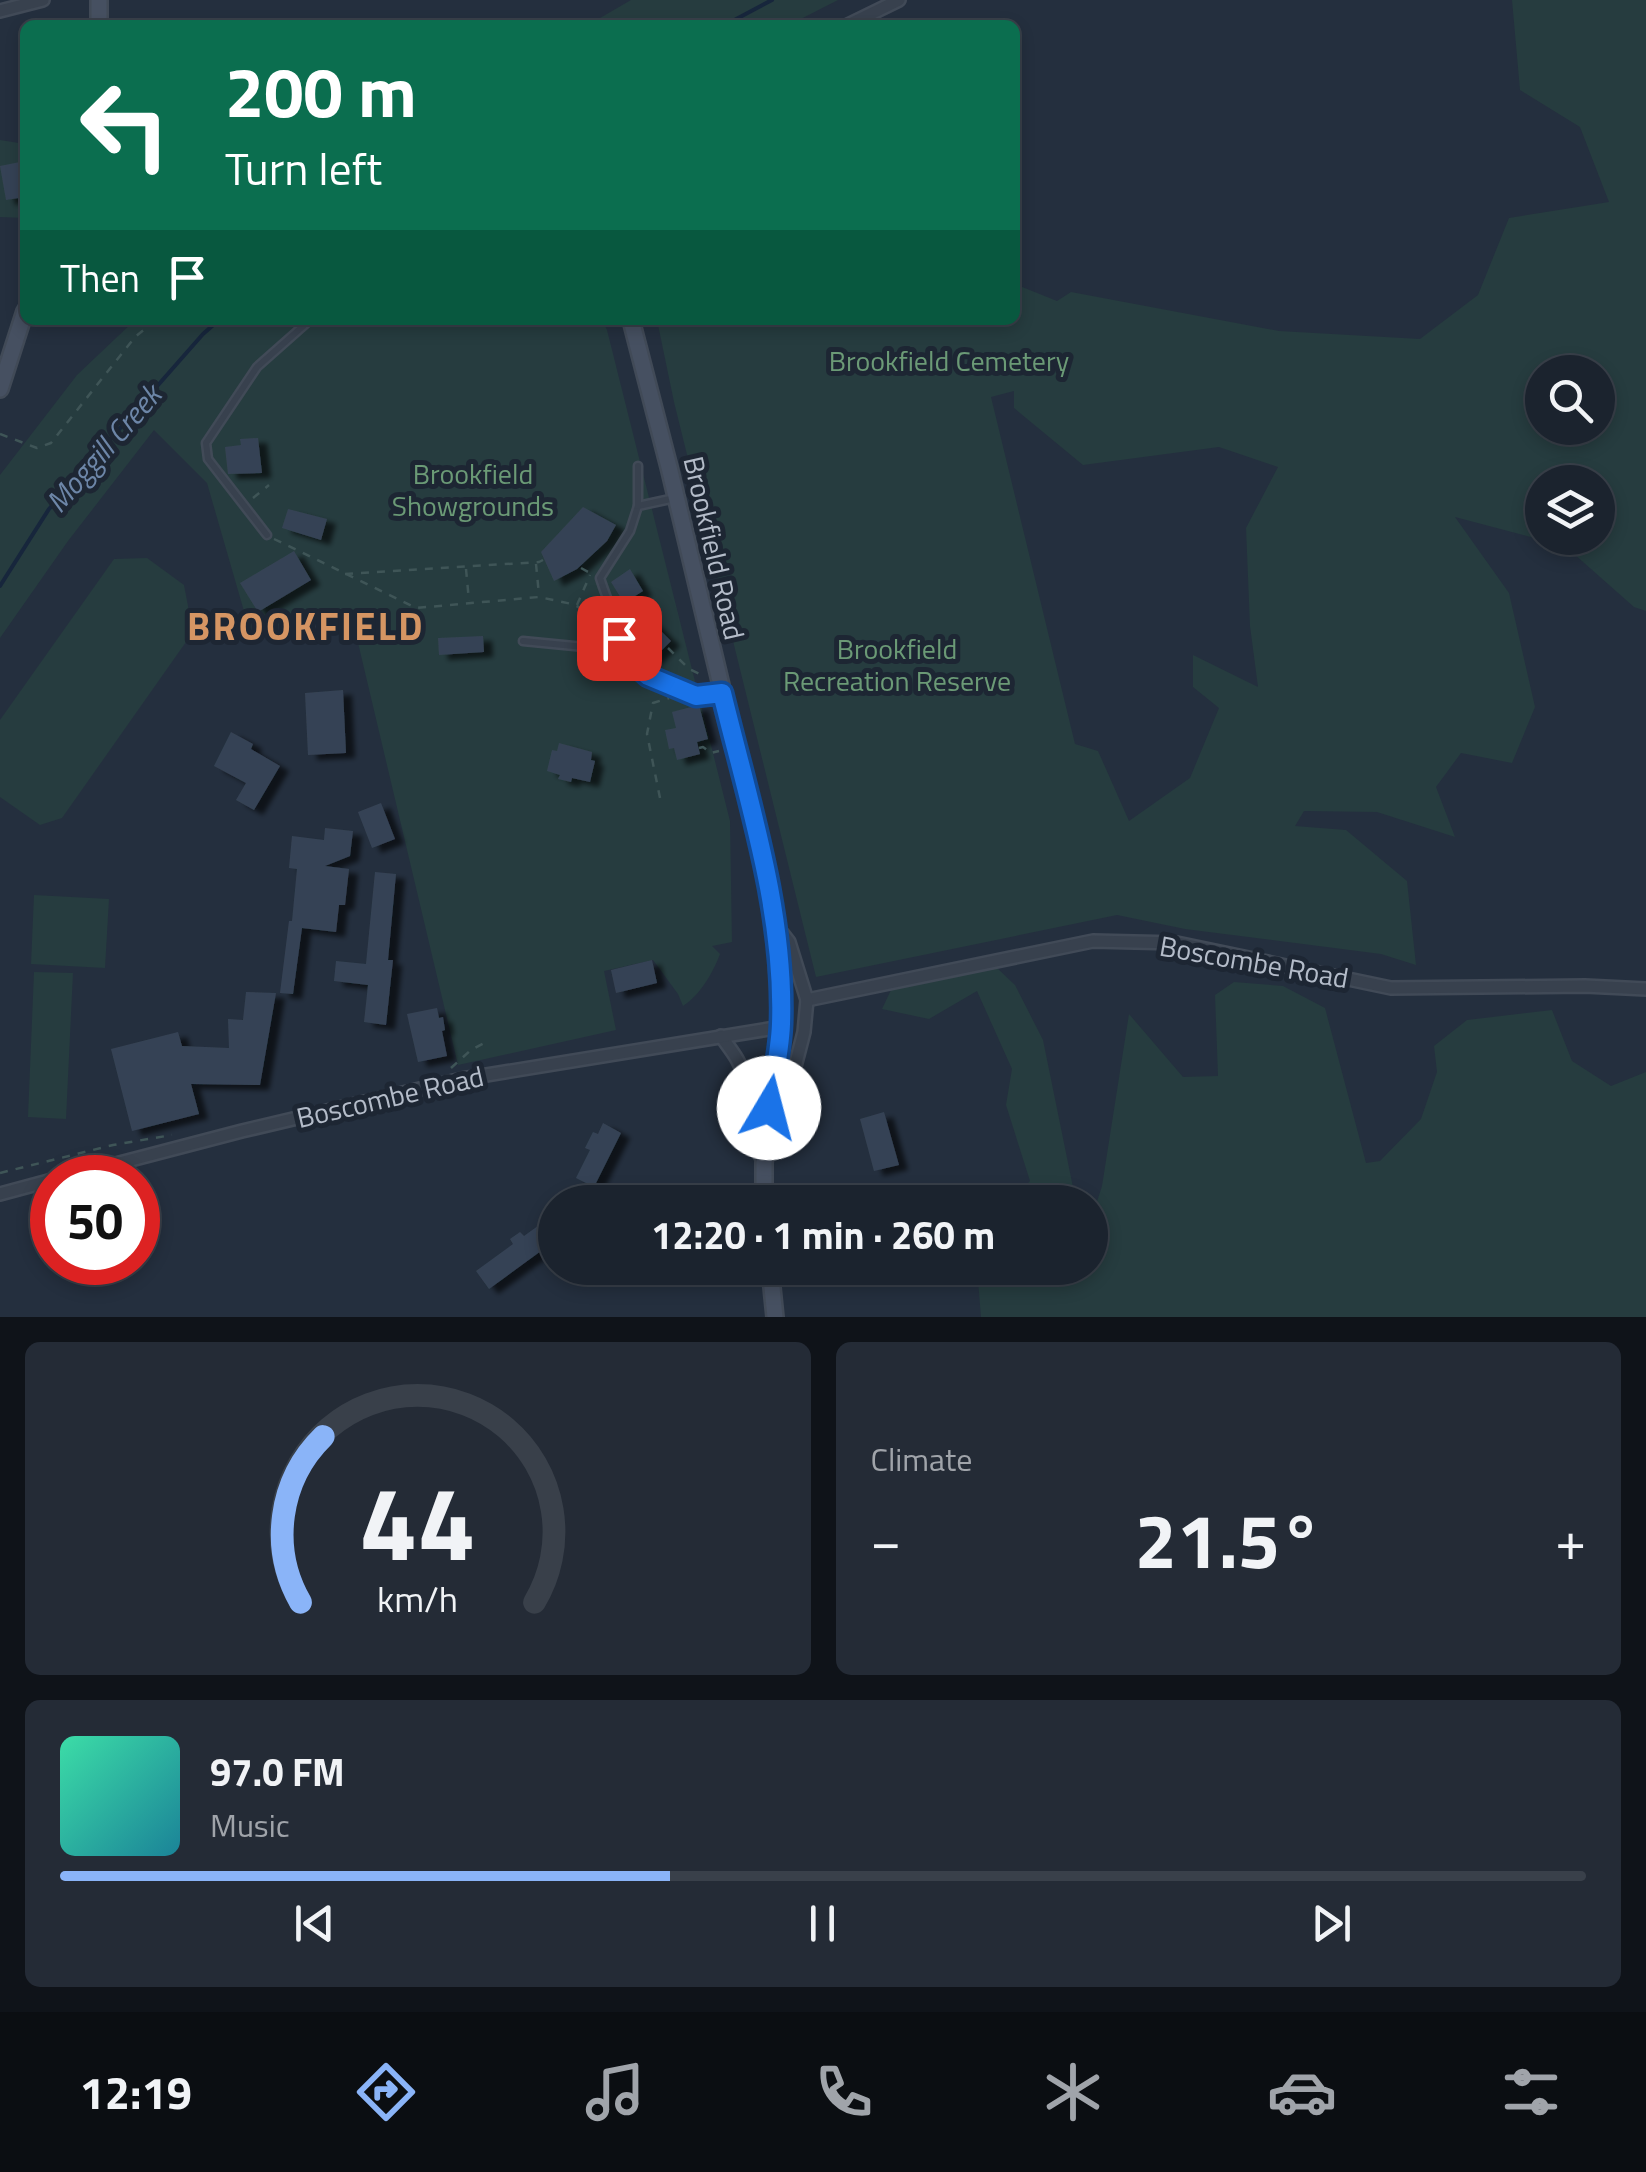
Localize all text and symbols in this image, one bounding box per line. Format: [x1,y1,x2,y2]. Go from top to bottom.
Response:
text: 200 m [225,38,417,144]
icon: left [60,60,190,190]
text: Turn left [225,134,382,202]
text: Then [60,249,140,307]
icon: arrive [160,250,215,305]
park label: Brookfield Cemetery [829,339,1069,382]
map controls [1525,355,1615,555]
button: search [1525,355,1615,445]
water label: Moggill Creek [34,371,175,523]
park label: Brookfield Showgrounds [392,452,554,527]
street label: Brookfield Road [672,452,756,644]
button: layers [1525,465,1615,555]
pin [577,596,662,681]
district label: BROOKFIELD [187,597,425,655]
icon: arrive [592,611,647,666]
park label: Brookfield Recreation Reserve [783,627,1011,702]
street label: Boscombe Road [1156,924,1352,999]
street label: Boscombe Road [292,1054,488,1139]
position arrow [717,1056,821,1160]
speed limit sign: 50 [30,1155,160,1285]
text: 12:20 · 1 min · 260 m [651,1206,995,1264]
text: Climate [871,1435,972,1483]
text: 44 [360,1442,476,1600]
text: 21.5° [1135,1483,1322,1597]
text: − [871,1498,901,1581]
text: + [1555,1498,1586,1581]
text: km/h [377,1571,458,1626]
text: 97.0 FM [210,1743,345,1801]
text: Music [210,1801,290,1849]
icon: previous [287,1896,342,1951]
icon: pause [795,1896,850,1951]
icon: next [1304,1896,1359,1951]
icon: directions [351,2057,421,2127]
icon: music [580,2057,650,2127]
icon: phone [809,2057,879,2127]
icon: climate [1038,2057,1108,2127]
icon: car [1267,2057,1337,2127]
icon: filters [1496,2057,1566,2127]
text: 12:19 [80,2058,192,2126]

